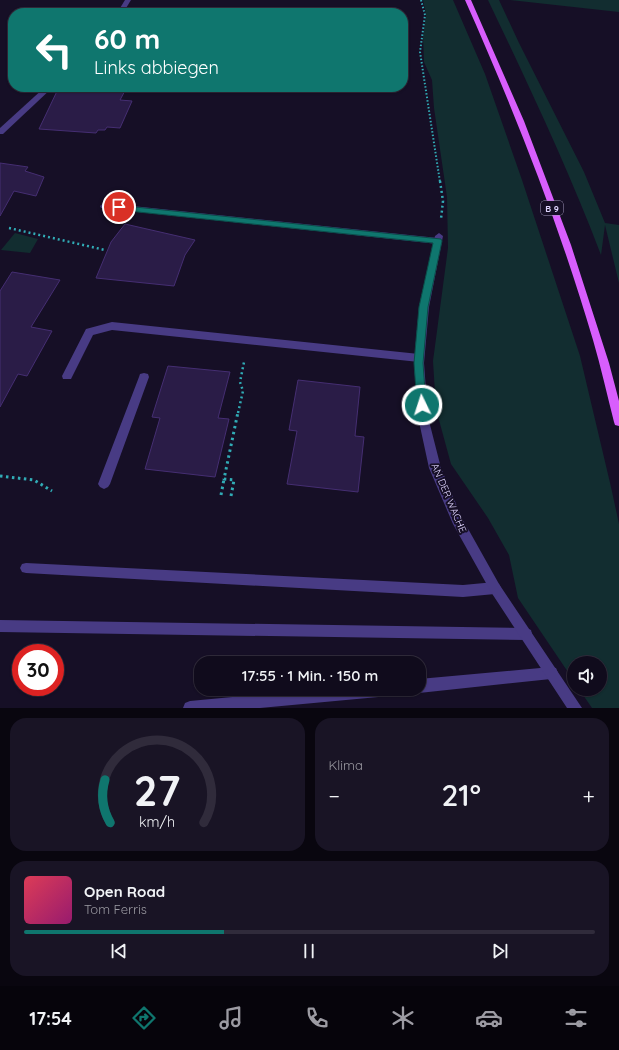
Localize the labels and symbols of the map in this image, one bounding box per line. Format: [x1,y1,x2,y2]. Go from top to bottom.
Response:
pin [102,190,136,224]
road number: B 9 [541,201,563,215]
position arrow [401,384,443,426]
street label: AN DER WACHE [429,461,470,535]
speed limit sign: 30 [12,644,64,696]

